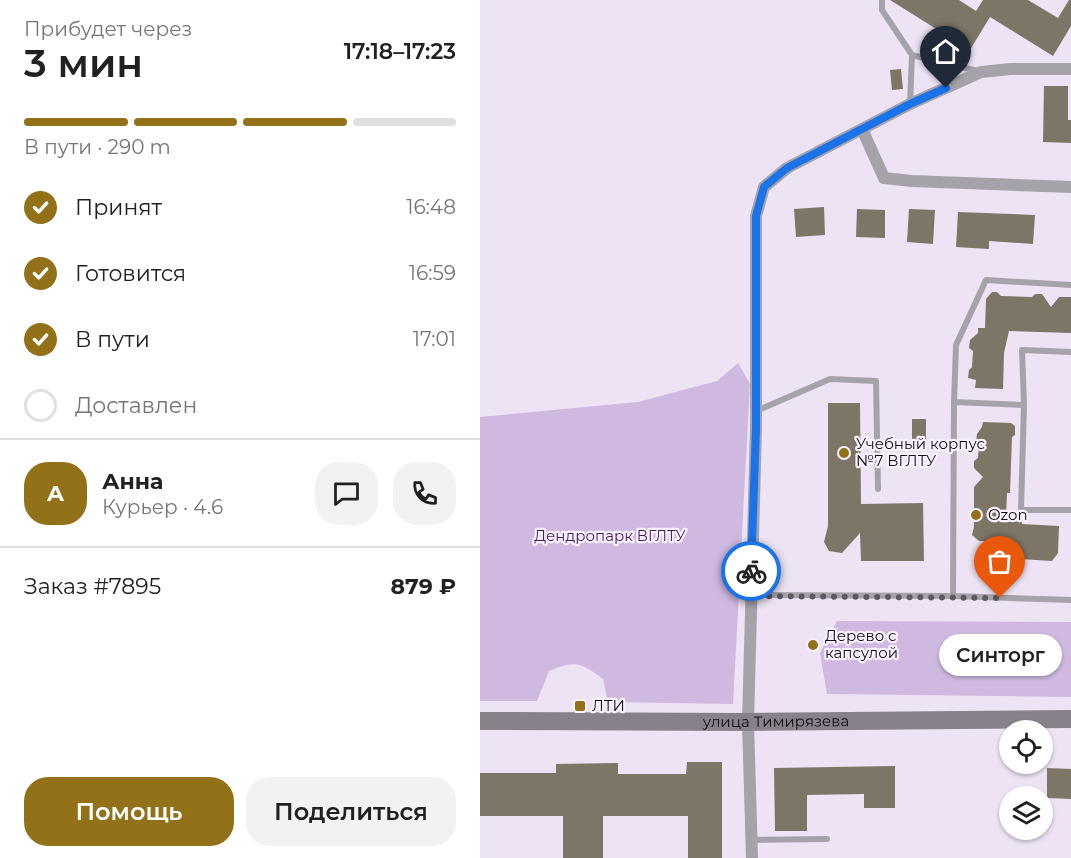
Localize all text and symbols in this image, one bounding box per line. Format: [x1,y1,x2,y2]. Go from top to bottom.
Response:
text: Прибудет через [24,17,192,41]
pin [920,26,971,88]
icon: home [929,35,962,68]
text: 17:18–17:23 [344,38,456,65]
text: 3 мин [24,39,143,87]
text: В пути · 290 m [24,135,171,159]
icon: check [24,191,57,224]
text: Принят [75,194,162,221]
text: 16:48 [406,195,456,219]
icon: check [24,257,57,290]
text: Готовится [75,260,186,287]
text: 16:59 [409,261,456,285]
icon: check [24,323,57,356]
text: В пути [75,326,150,353]
text: 17:01 [413,327,456,351]
text: Доставлен [75,392,197,419]
place label: Учебный корпус №7 ВГЛТУ [856,434,985,470]
marker: Учебный корпус №7 ВГЛТУ [837,446,851,460]
button: chat [315,462,378,525]
button: phone [393,462,456,525]
text: Анна [102,468,163,495]
text: А [47,480,64,507]
text: Курьер · 4.6 [102,495,223,519]
place label: Ozon [988,505,1028,524]
marker: Ozon [969,508,983,522]
park label: Дендропарк ВГЛТУ [534,526,686,545]
pin [974,536,1025,598]
courier [721,541,781,601]
icon: bag [983,545,1016,578]
icon: bike [735,555,768,588]
text: Заказ #7895 [24,573,161,600]
text: 879 ₽ [391,573,456,600]
place label: Дерево с капсулой [825,626,898,662]
callout: Синторг [938,634,1062,676]
marker: Дерево с капсулой [806,638,820,652]
text: Синторг [956,643,1045,667]
place label: ЛТИ [592,696,625,715]
marker: ЛТИ [573,699,587,713]
street label: улица Тимирязева [702,711,849,731]
map controls [999,720,1053,840]
button: locate [999,720,1053,774]
button: Помощь [24,777,234,846]
button: Поделиться [246,777,456,846]
button: layers [999,786,1053,840]

